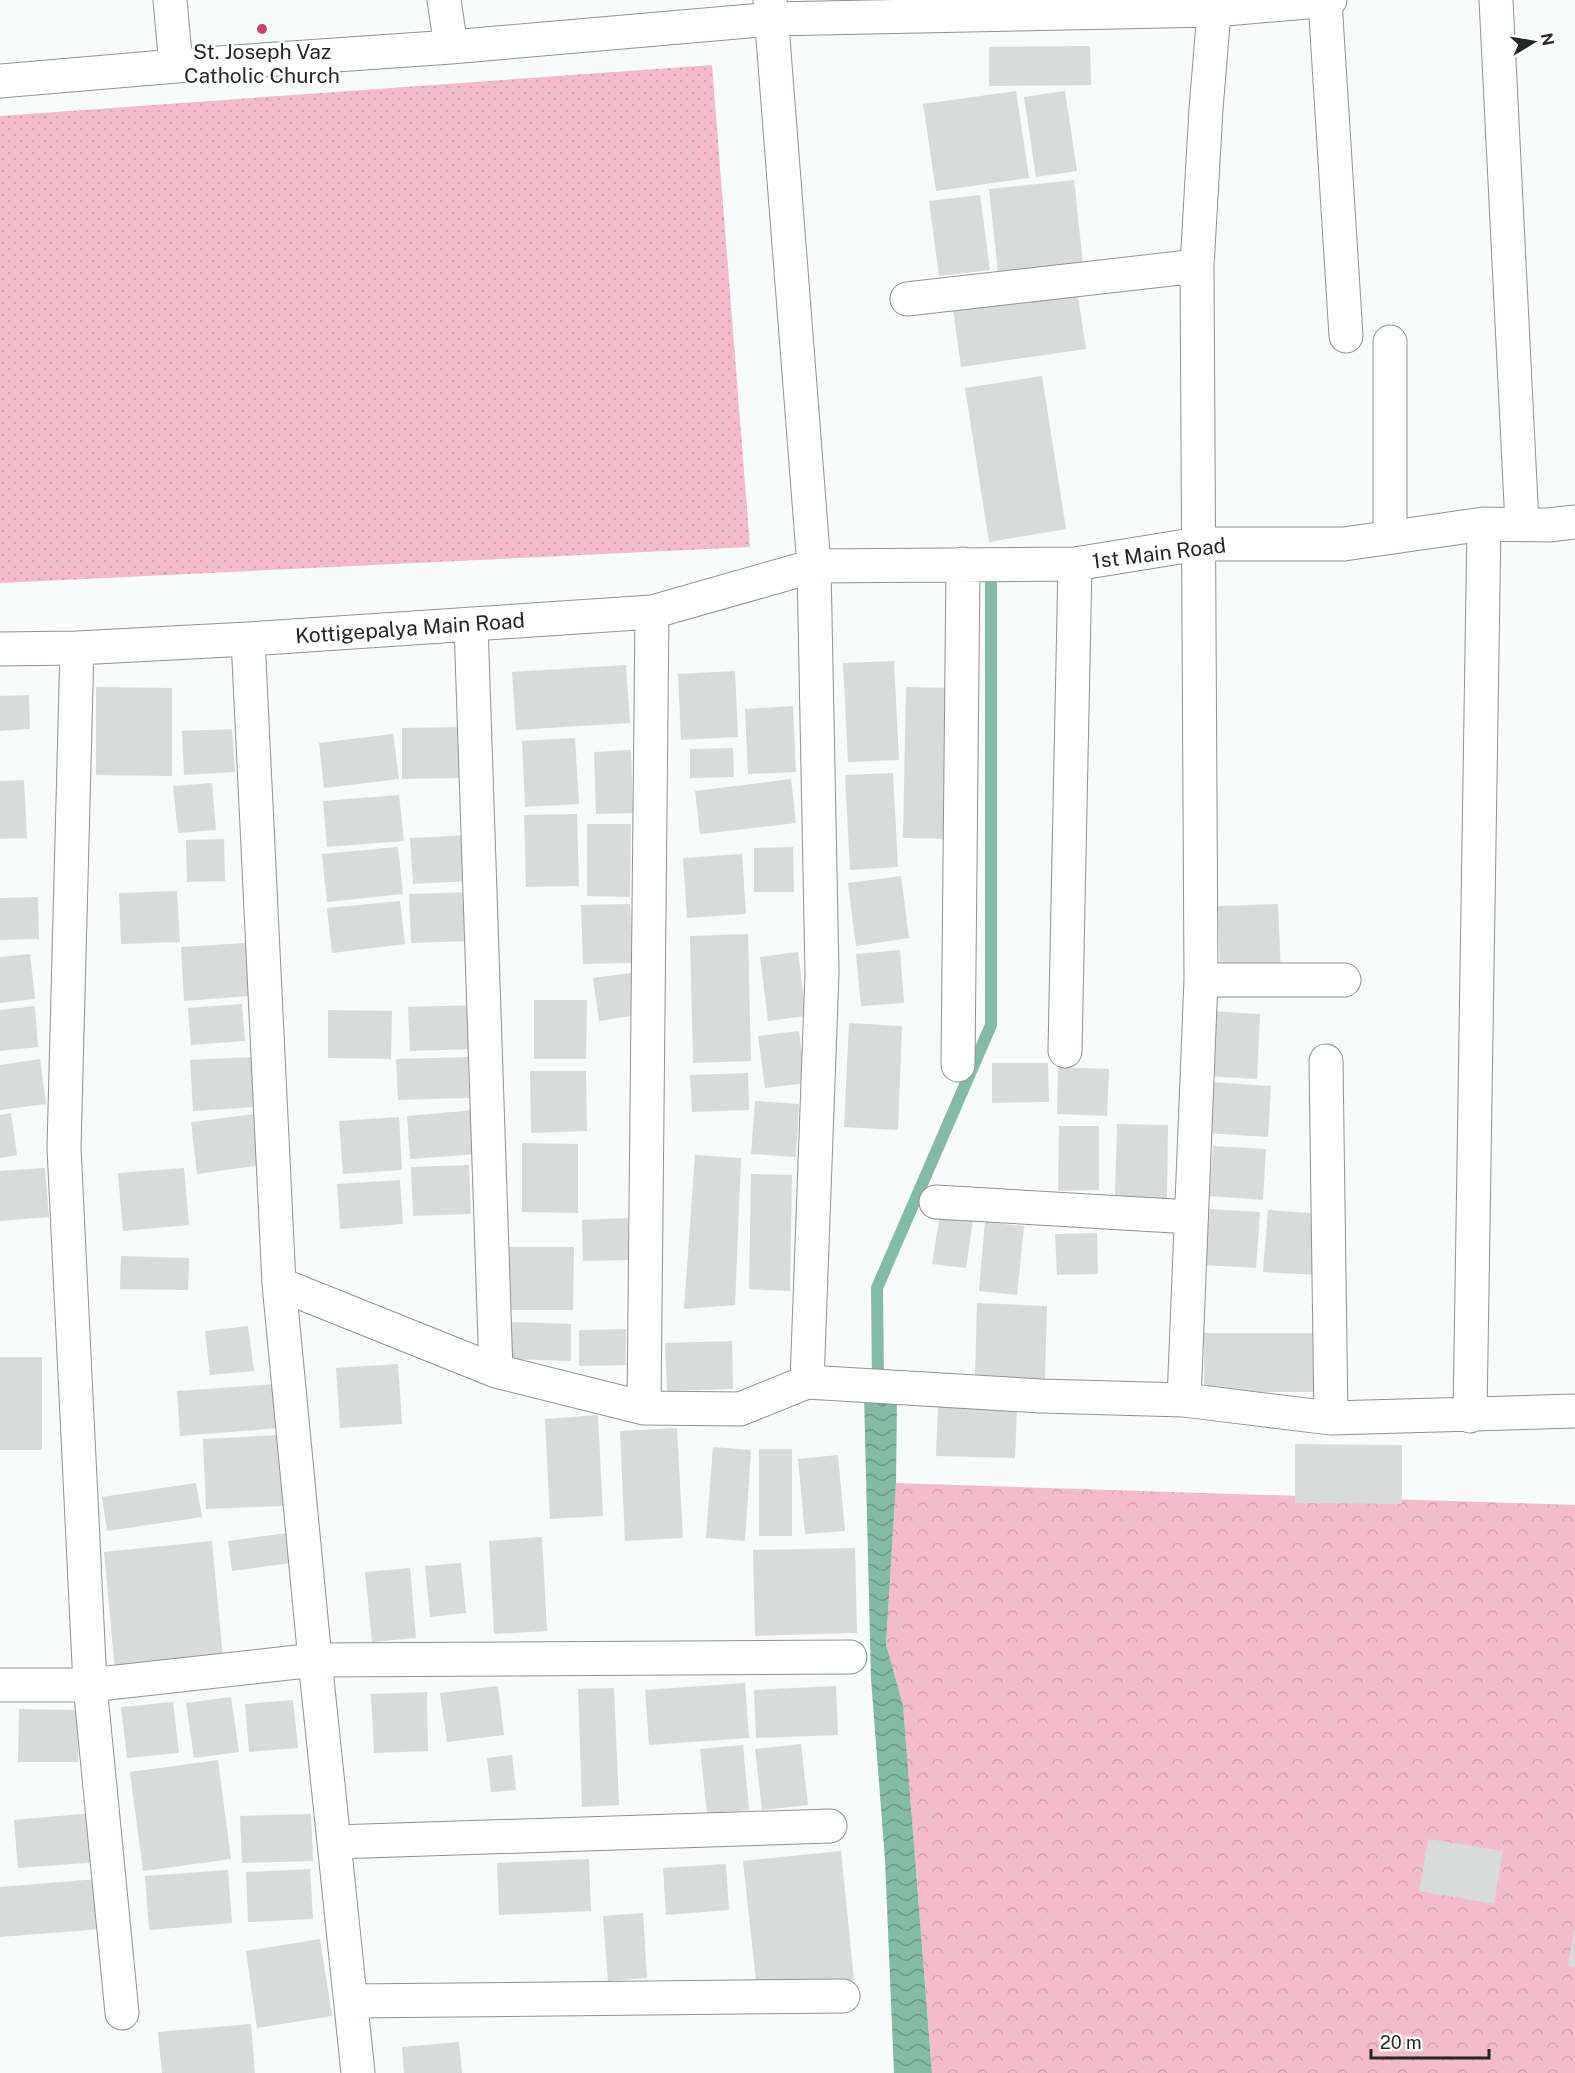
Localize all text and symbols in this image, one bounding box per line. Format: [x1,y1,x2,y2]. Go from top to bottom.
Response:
north arrow [1503,12,1563,72]
marker: St. Joseph Vaz Catholic Church [255,22,269,36]
text: N [1537,31,1558,47]
place label: St. Joseph Vaz Catholic Church [184,39,340,88]
street label: 1st Main Road [1091,532,1227,574]
street label: Kottigepalya Main Road [294,607,526,649]
scale bar [1371,2022,1490,2060]
text: 20 m [1380,2032,1422,2053]

